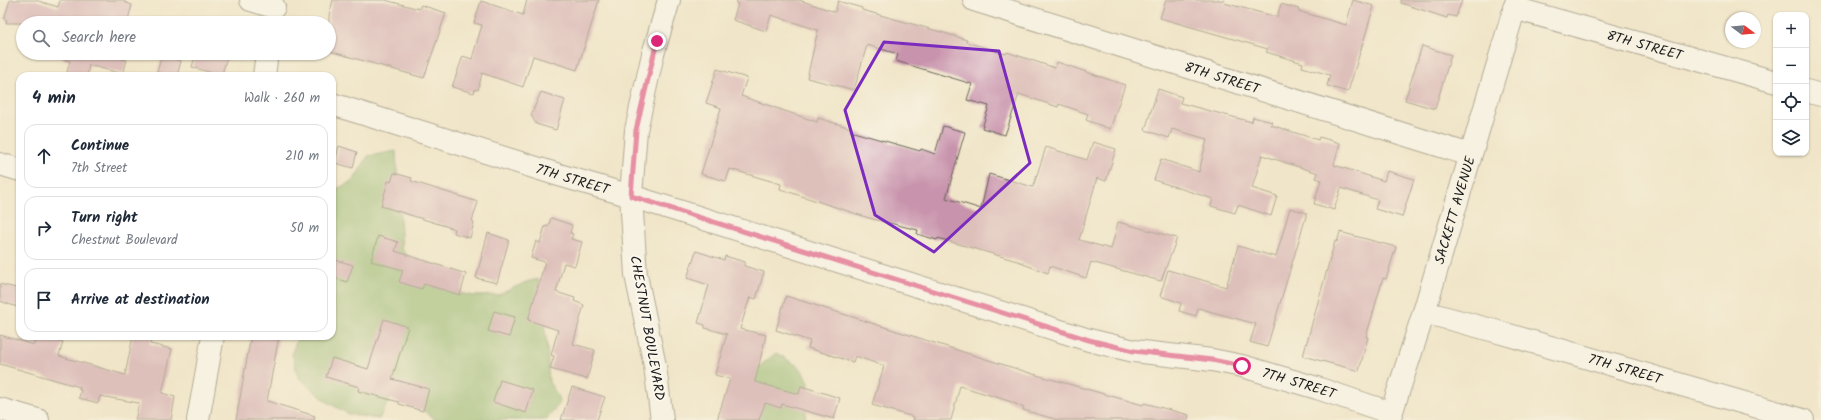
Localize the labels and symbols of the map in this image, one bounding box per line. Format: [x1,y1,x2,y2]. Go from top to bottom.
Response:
north arrow [1725,12,1761,48]
street label: 8TH STREET [1604,25,1687,68]
route end [648,32,666,50]
street label: 8TH STREET [1181,56,1264,101]
street label: SACKETT AVENUE [1429,153,1482,267]
street label: 7TH STREET [533,158,613,202]
street label: CHESTNUT BOULEVARD [623,254,671,402]
street label: 7TH STREET [1585,348,1666,391]
route start [1233,357,1251,375]
street label: 7TH STREET [1259,362,1340,406]

